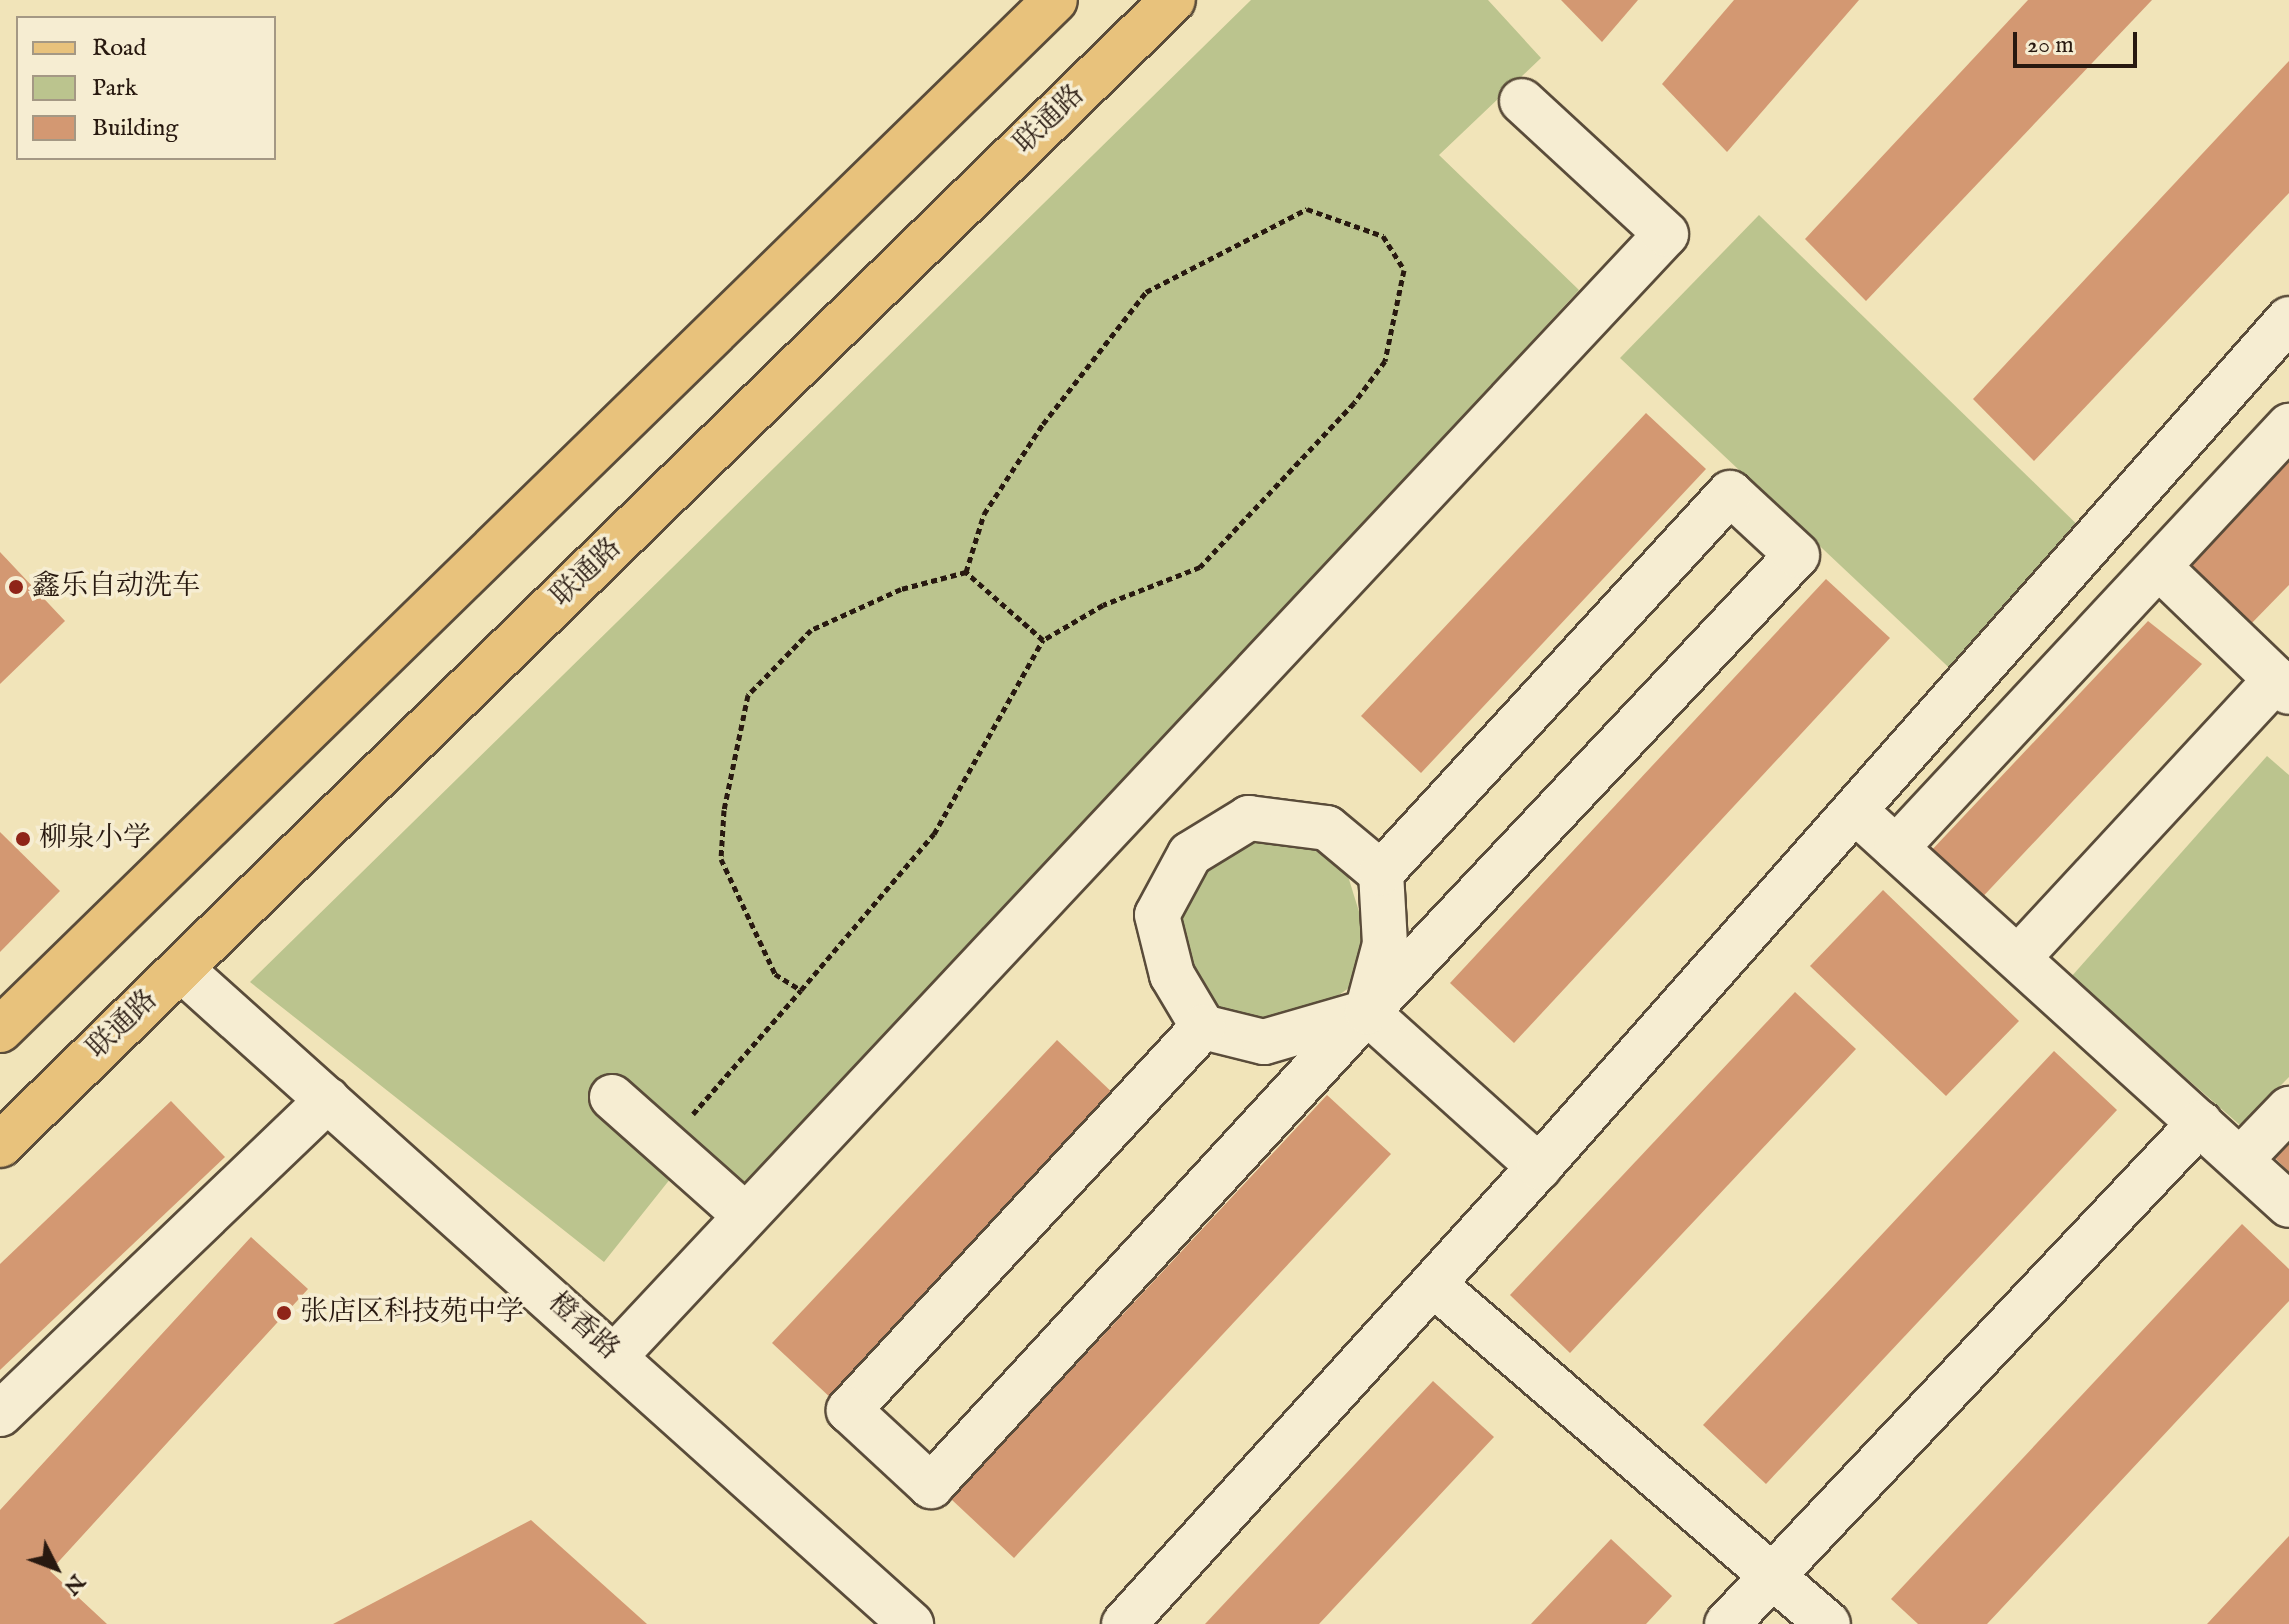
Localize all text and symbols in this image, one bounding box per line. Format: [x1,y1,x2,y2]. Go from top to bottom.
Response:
legend [16,16,276,160]
scale bar [2017,16,2141,66]
text: 20 m [2027,30,2074,61]
text: Road [92,33,146,64]
text: Park [92,73,138,104]
street label: 联通路 [1008,79,1092,161]
text: Building [92,113,178,144]
street label: 联通路 [545,532,629,614]
place label: 鑫乐自动洗车 [32,570,200,604]
marker: 鑫乐自动洗车 [7,578,25,596]
place label: 柳泉小学 [39,822,151,856]
marker: 柳泉小学 [14,830,32,848]
street label: 联通路 [81,984,165,1066]
street label: 橙香路 [541,1286,625,1368]
place label: 张店区科技苑中学 [300,1296,524,1330]
marker: 张店区科技苑中学 [275,1304,293,1322]
north arrow [16,1528,96,1608]
text: N [57,1568,91,1600]

